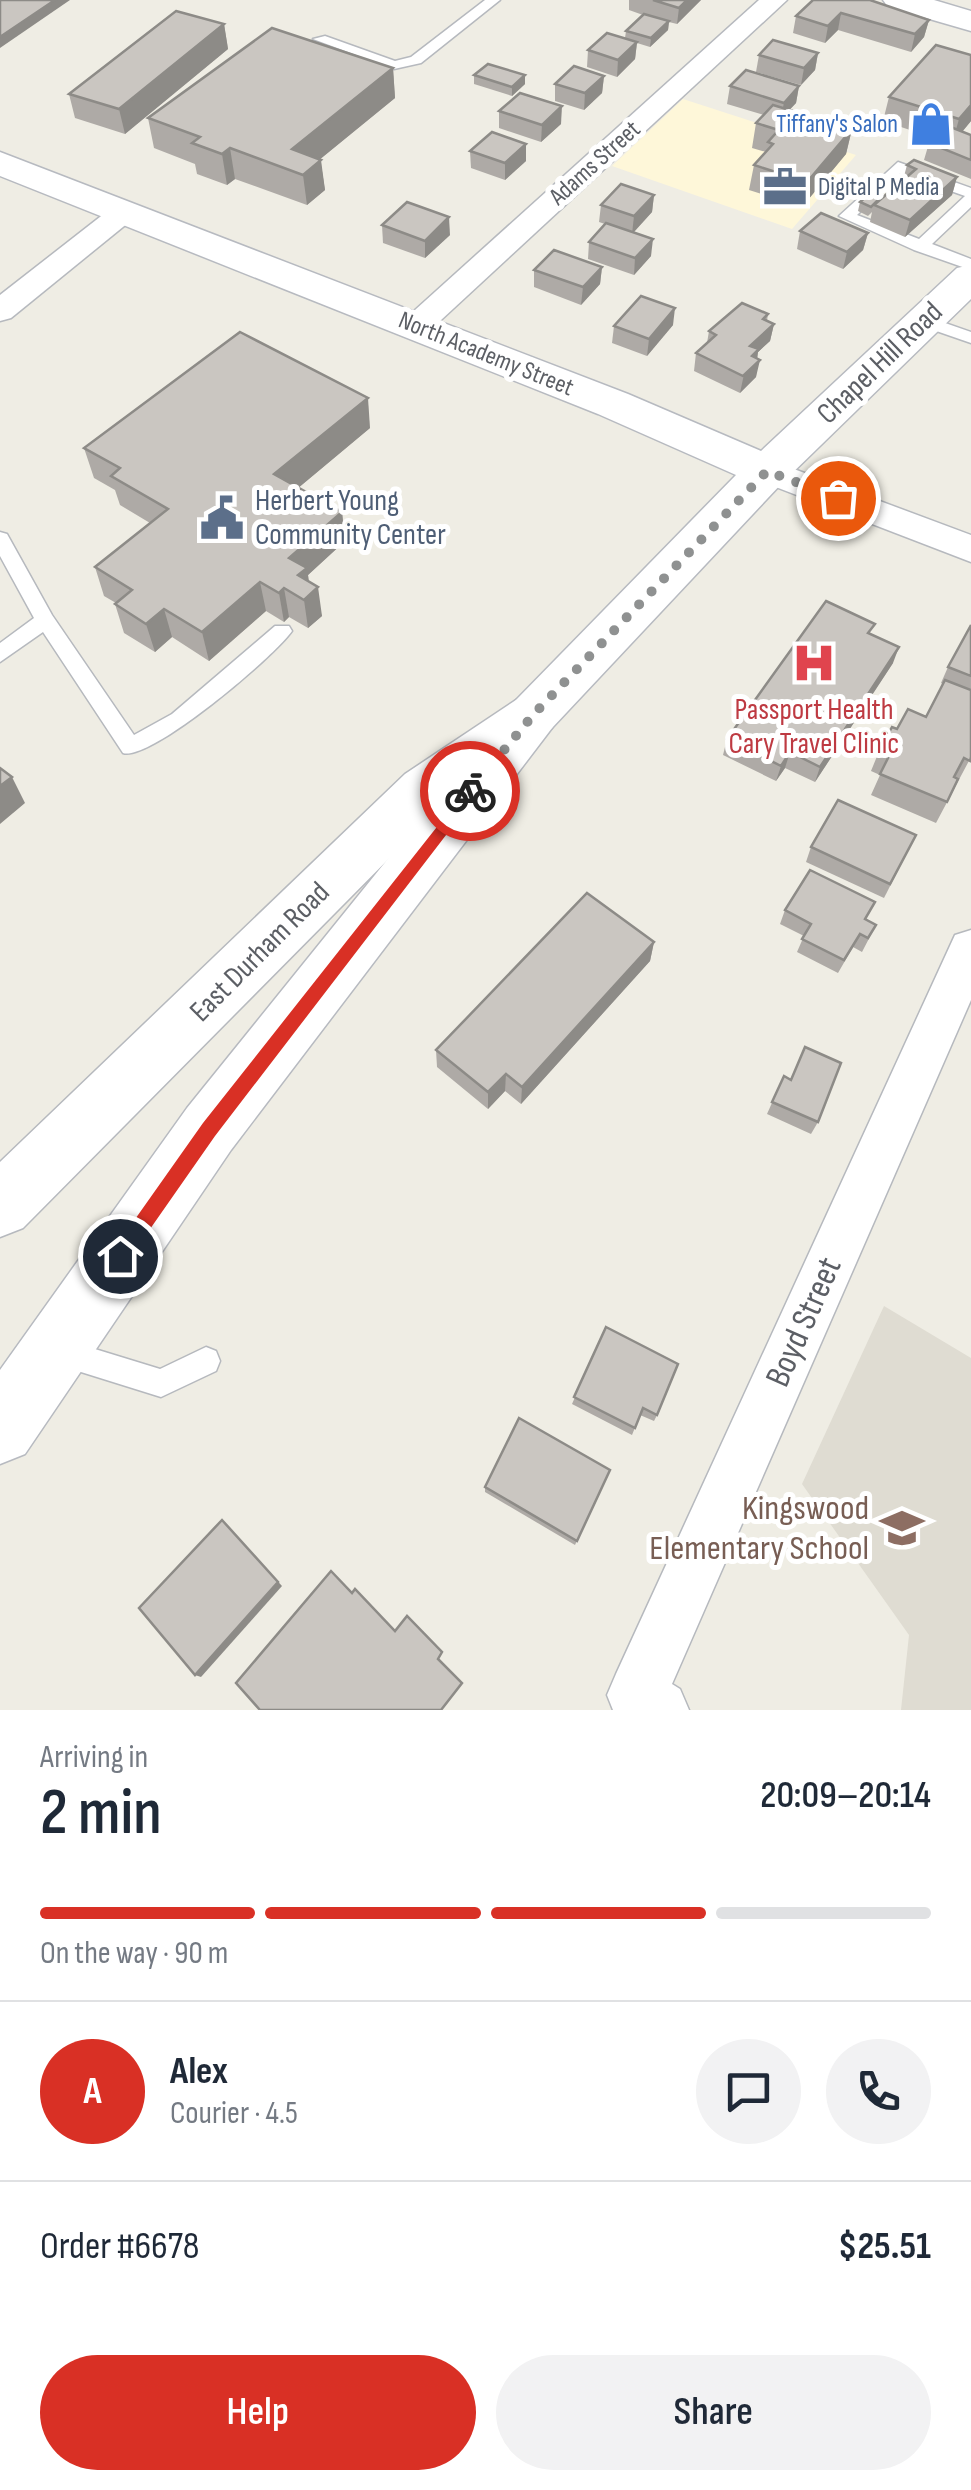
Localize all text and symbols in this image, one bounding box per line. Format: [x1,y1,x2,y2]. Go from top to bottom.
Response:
shop icon: Tiffany's Salon [907,100,955,148]
place label: Tiffany's Salon [776,109,898,140]
street label: Adams Street [542,114,647,213]
office icon: Digital P Media [761,163,809,211]
place label: Digital P Media [818,172,939,203]
street label: Chapel Hill Road [810,294,950,432]
street label: North Academy Street [394,305,578,403]
pin [796,456,881,541]
icon: bag [811,471,866,526]
place label: Herbert Young Community Center [255,483,446,553]
public building icon: Herbert Young Community Center [198,494,246,542]
hospital icon: Passport Health Cary Travel Clinic [790,639,838,687]
place label: Passport Health Cary Travel Clinic [729,692,899,762]
courier [420,741,520,841]
icon: bike [443,764,498,819]
street label: East Durham Road [183,875,337,1029]
pin [78,1214,163,1299]
icon: home [93,1229,148,1284]
street label: Boyd Street [756,1251,852,1393]
place label: Kingswood Elementary School [649,1487,869,1570]
school or university icon: Kingswood Elementary School [878,1504,926,1552]
text: Arriving in [40,1738,148,1777]
text: 20:09–20:14 [760,1773,931,1818]
text: 2 min [40,1775,162,1853]
text: On the way · 90 m [40,1934,228,1973]
button: chat [696,2039,801,2144]
button: phone [826,2039,931,2144]
text: Alex [170,2049,228,2094]
text: A [83,2069,102,2114]
text: Courier · 4.5 [170,2094,298,2133]
text: Order #6678 [40,2224,199,2269]
text: $25.51 [838,2224,931,2269]
button: Help [40,2355,476,2470]
button: Share [496,2355,931,2470]

